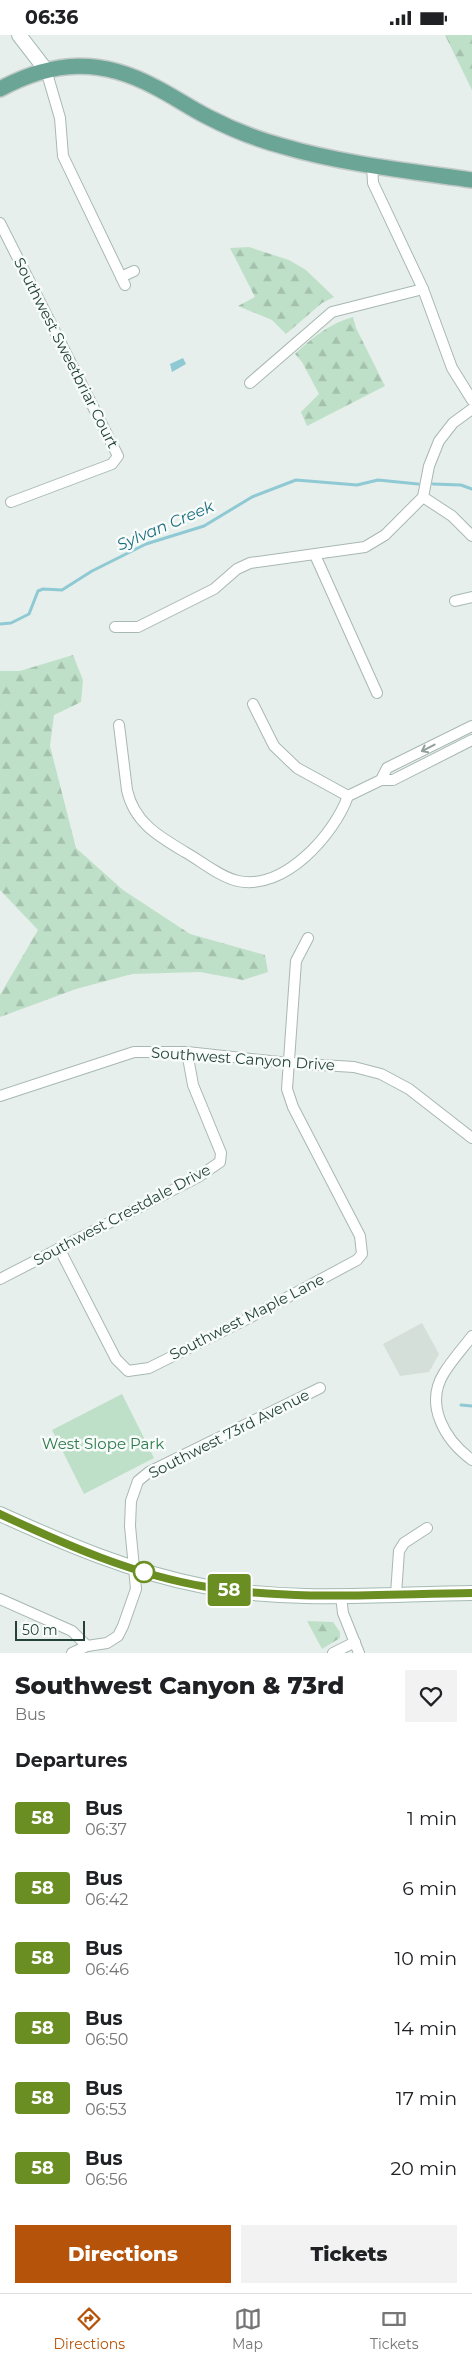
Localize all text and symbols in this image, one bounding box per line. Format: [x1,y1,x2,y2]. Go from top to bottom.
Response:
text: 06:36 [25,6,78,29]
street label: Southwest Sweetbriar Court [10,254,123,451]
water label: Sylvan Creek [114,496,218,554]
one-way arrow [421,743,436,753]
street label: Southwest Canyon Drive [151,1043,335,1074]
street label: Southwest Crestdale Drive [30,1160,214,1269]
street label: Southwest Maple Lane [166,1269,327,1364]
street label: Southwest 73rd Avenue [145,1385,312,1482]
park label: West Slope Park [42,1434,164,1453]
unlabelled marker [133,1561,155,1583]
line badge: 58 [206,1574,252,1606]
text: 58 [218,1579,240,1601]
scale bar [15,1618,85,1641]
text: 50 m [22,1621,58,1639]
button: heart [405,1670,457,1722]
text: Southwest Canyon & 73rd [15,1671,344,1700]
text: Bus [15,1705,46,1724]
text: Departures [15,1749,127,1772]
text: Bus [85,1797,123,1820]
text: 58 [31,1807,54,1829]
text: 1 min [407,1807,457,1830]
text: 06:37 [85,1820,127,1839]
text: Bus [85,1867,123,1890]
text: 58 [31,1877,54,1899]
text: 6 min [402,1877,457,1900]
text: 06:42 [85,1890,128,1909]
text: Bus [85,1937,123,1960]
text: 58 [31,1947,54,1969]
text: 10 min [394,1947,457,1970]
text: 06:46 [85,1960,129,1979]
text: Bus [85,2007,123,2030]
text: 58 [31,2017,54,2039]
text: 14 min [394,2017,457,2040]
text: 06:50 [85,2030,128,2049]
text: Bus [85,2077,123,2100]
text: 58 [31,2087,54,2109]
text: 17 min [396,2087,457,2110]
text: 06:53 [85,2100,127,2119]
text: Bus [85,2147,123,2170]
text: 58 [31,2157,54,2179]
text: 20 min [391,2157,457,2180]
text: 06:56 [85,2170,128,2189]
button: Directions [15,2225,231,2283]
button: Tickets [241,2225,457,2283]
tab: Directions [53,2305,125,2353]
tab: Map [232,2305,263,2353]
tab: Tickets [370,2305,419,2353]

